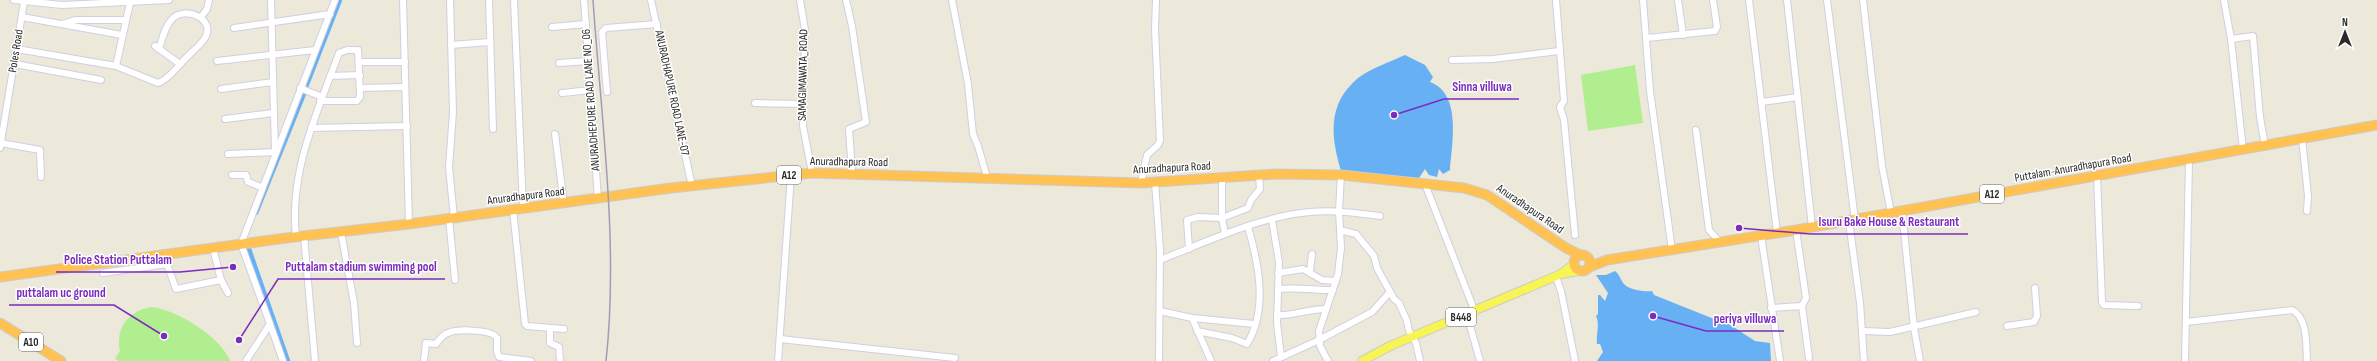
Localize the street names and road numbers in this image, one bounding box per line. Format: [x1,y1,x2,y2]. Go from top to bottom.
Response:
street label: Poles Road [5,28,27,74]
street label: ANURADHEPURE ROAD LANE NO_06 [579,28,604,173]
street label: ANURADHAPURE ROAD LANE-07 [651,28,693,157]
street label: SAMAGIMAWATA_ROAD [795,29,811,121]
street label: Puttalam-Anuradhapura Road [2013,150,2133,186]
street label: Anuradhapura Road [809,154,888,170]
street label: Anuradhapura Road [1132,158,1211,178]
road number: A12 [777,166,801,184]
street label: Anuradhapura Road [1493,180,1566,237]
street label: Anuradhapura Road [485,184,566,208]
road number: A12 [1980,185,2004,203]
road number: B448 [1446,308,1476,326]
road number: A10 [19,333,43,351]

